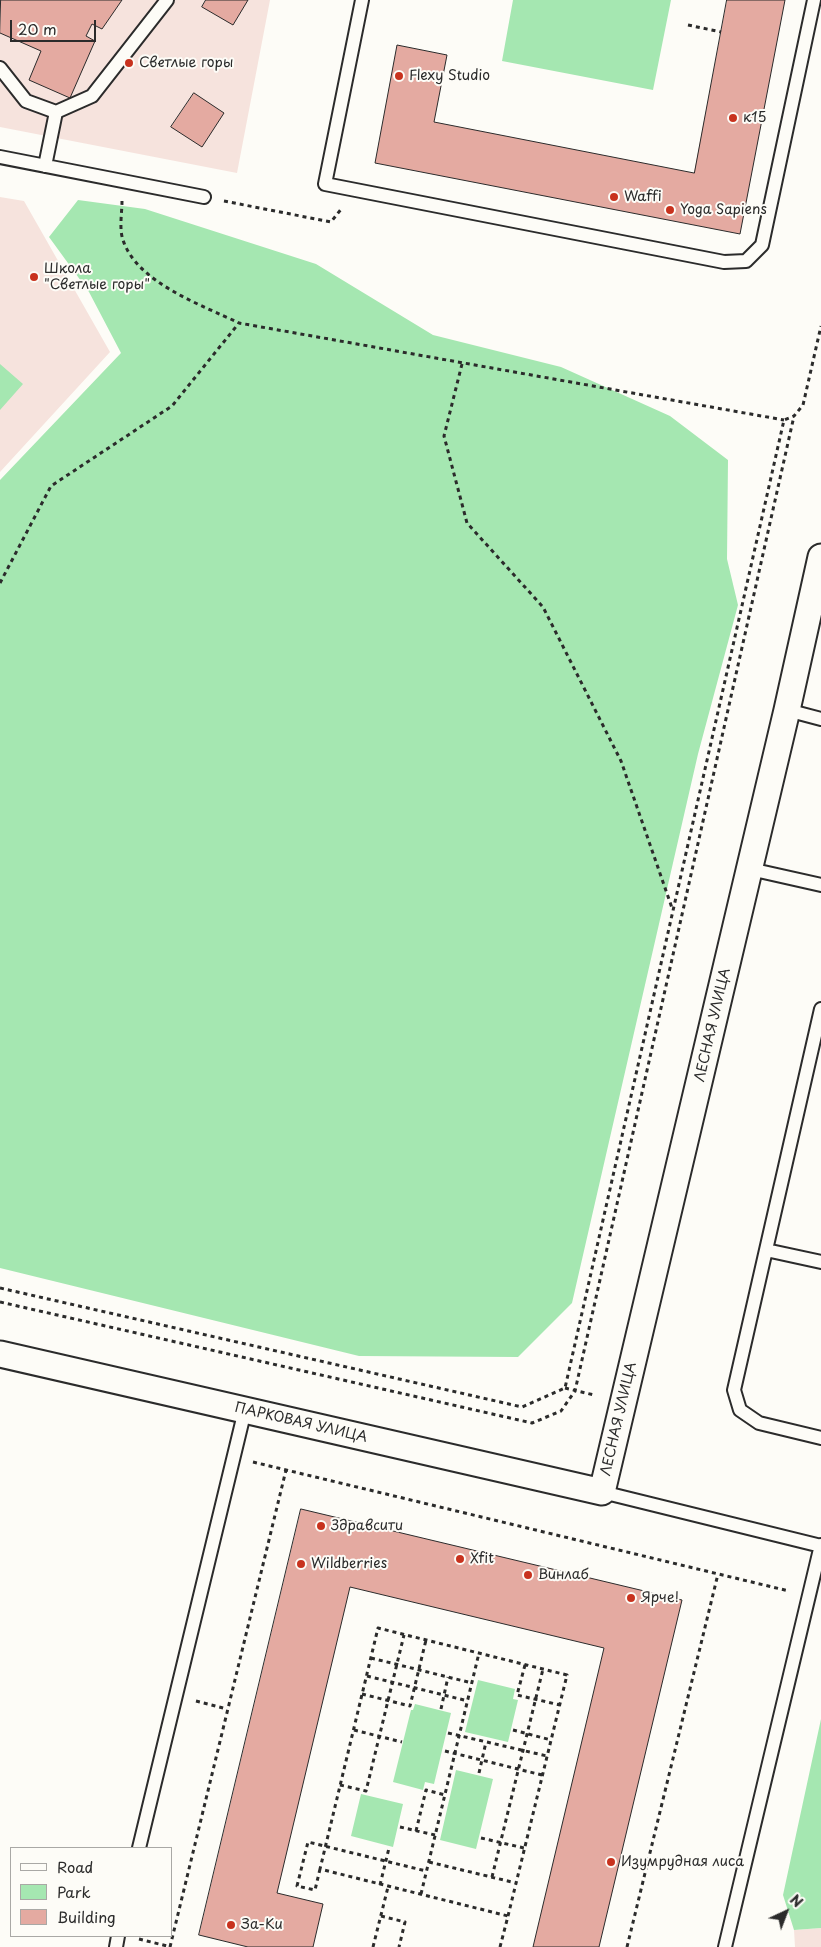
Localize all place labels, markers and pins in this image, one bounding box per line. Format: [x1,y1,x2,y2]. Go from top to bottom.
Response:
place label: Светлые горы [139,55,233,71]
marker: Светлые горы [123,57,135,69]
place label: Flexy Studio [409,68,490,84]
marker: Flexy Studio [393,70,405,82]
place label: к15 [743,110,767,126]
marker: к15 [727,112,739,124]
place label: Waffi [624,189,662,205]
marker: Waffi [608,191,620,203]
place label: Yoga Sapiens [680,202,767,218]
marker: Yoga Sapiens [664,204,676,216]
place label: Школа "Светлые горы" [44,261,150,294]
marker: Школа "Светлые горы" [28,271,40,283]
place label: Здравсити [331,1518,403,1534]
marker: Здравсити [315,1520,327,1532]
place label: Xfit [470,1551,494,1567]
marker: Xfit [454,1553,466,1565]
place label: Wildberries [311,1556,387,1572]
marker: Wildberries [295,1558,307,1570]
place label: Винлаб [538,1567,589,1583]
marker: Винлаб [522,1569,534,1581]
place label: Ярче! [641,1590,679,1606]
marker: Ярче! [625,1592,637,1604]
place label: Изумрудная лиса [621,1854,744,1870]
marker: Изумрудная лиса [605,1856,617,1868]
place label: За-Ки [241,1917,283,1933]
marker: За-Ки [225,1919,237,1931]

